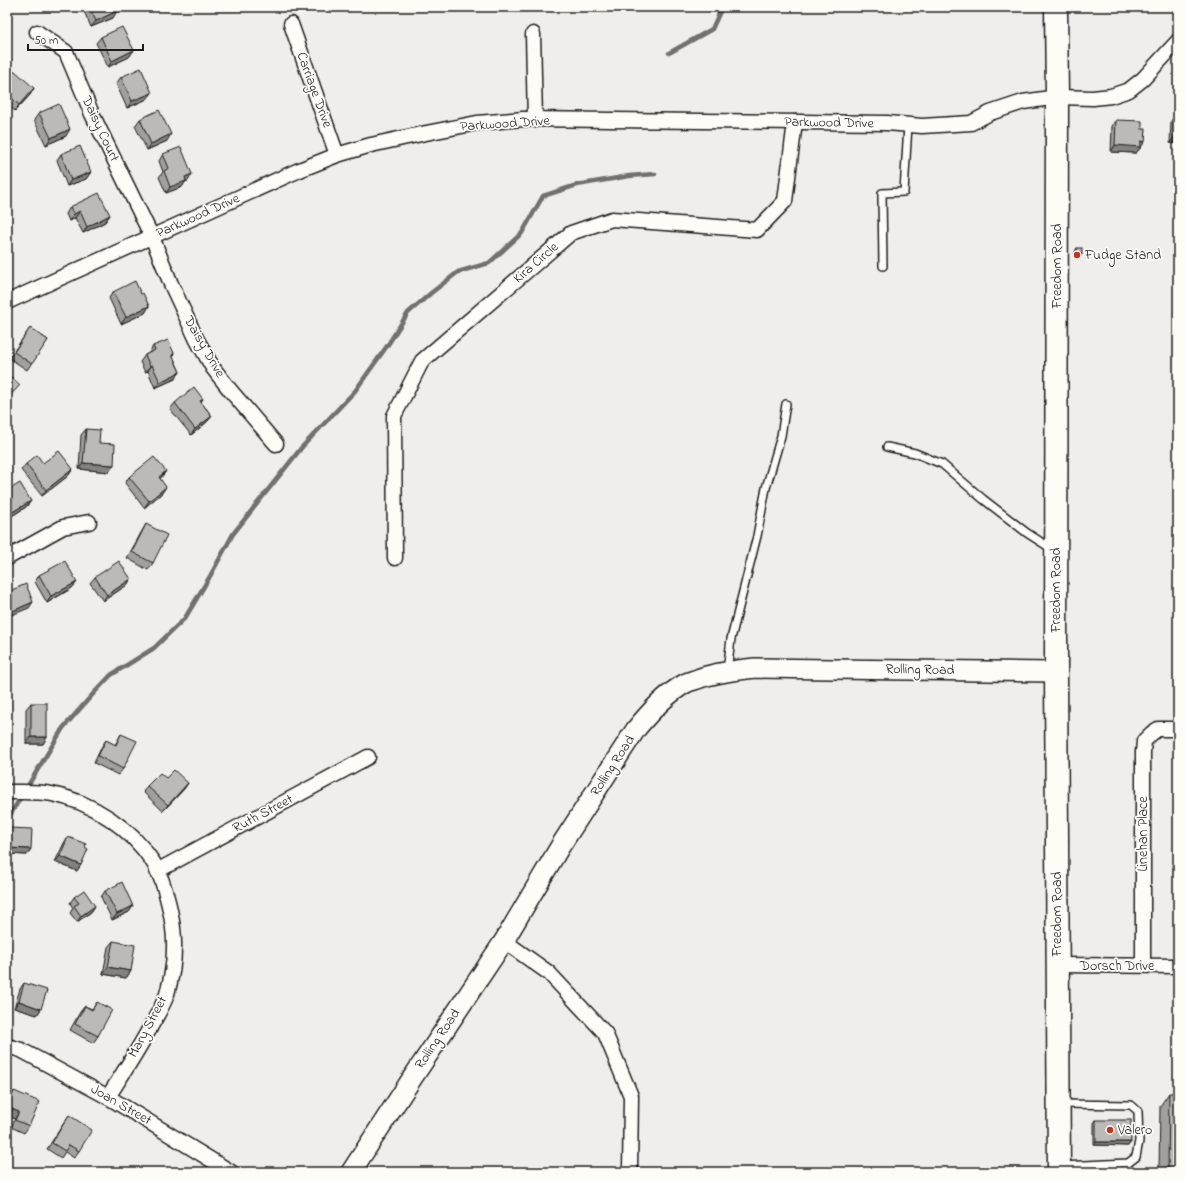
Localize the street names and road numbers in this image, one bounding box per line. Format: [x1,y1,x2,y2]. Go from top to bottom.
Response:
street label: Carriage Drive [290,49,338,132]
street label: Daisy Court [74,92,125,166]
street label: Parkwood Drive [460,110,551,138]
street label: Parkwood Drive [784,112,875,134]
street label: Parkwood Drive [153,188,244,244]
street label: Freedom Road [1047,223,1068,309]
street label: Kira Circle [509,237,564,289]
street label: Daisy Drive [177,311,230,383]
street label: Freedom Road [1046,547,1067,633]
street label: Rolling Road [885,659,955,682]
street label: Rolling Road [585,731,641,801]
street label: Ruth Street [229,789,297,839]
street label: Linehan Place [1133,796,1154,872]
street label: Freedom Road [1047,871,1068,957]
street label: Dorsch Drive [1079,956,1155,977]
street label: Mary Street [123,992,174,1062]
street label: Rolling Road [410,1004,467,1074]
street label: Joan Street [87,1079,156,1131]

